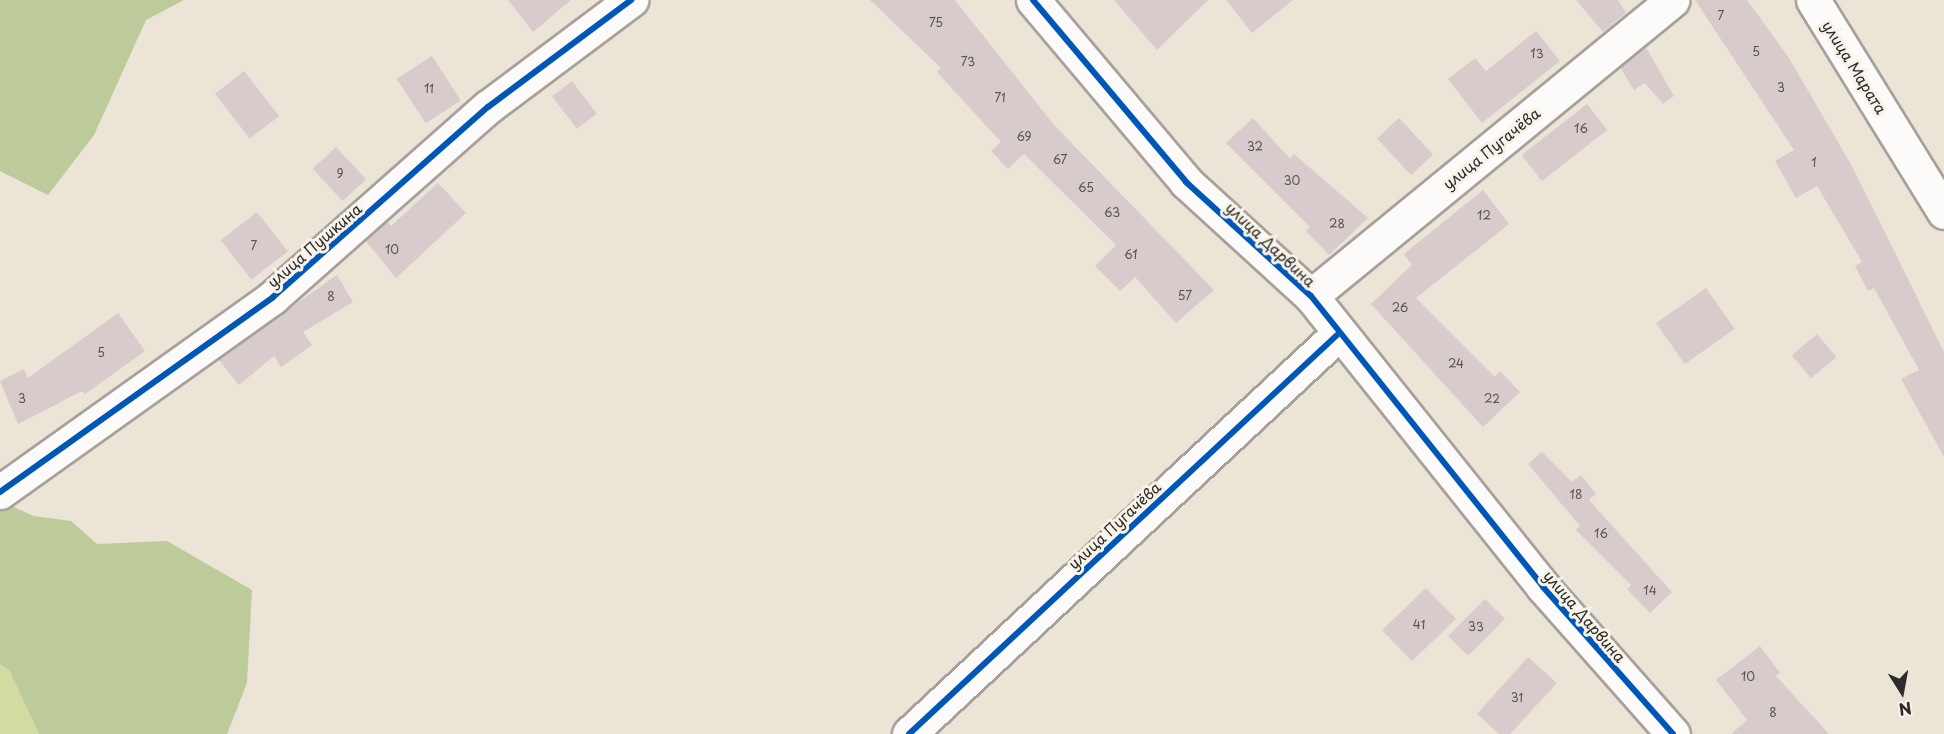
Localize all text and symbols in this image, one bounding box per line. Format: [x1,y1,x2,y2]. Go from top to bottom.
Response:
house number: 7 [1718,9,1724,23]
house number: 75 [929,16,943,30]
street label: улица Марата [1819,17,1891,117]
house number: 5 [1752,45,1760,59]
house number: 13 [1530,47,1544,61]
house number: 73 [961,55,975,69]
house number: 3 [1777,81,1785,95]
house number: 11 [424,82,434,96]
house number: 71 [994,91,1006,105]
street label: улица Пугачёва [1438,103,1544,193]
house number: 16 [1574,122,1588,136]
house number: 69 [1016,130,1032,144]
house number: 32 [1247,140,1263,154]
house number: 67 [1053,153,1067,167]
house number: 1 [1811,156,1817,170]
house number: 9 [336,167,344,181]
house number: 30 [1284,174,1300,188]
house number: 65 [1078,181,1094,195]
street label: улица Дарвина [1222,198,1320,290]
street label: улица Пушкина [263,199,365,291]
house number: 63 [1104,206,1120,220]
house number: 12 [1477,209,1491,223]
house number: 28 [1329,217,1345,231]
house number: 7 [251,239,257,253]
house number: 10 [385,243,399,257]
house number: 61 [1124,248,1138,262]
house number: 57 [1178,289,1192,303]
house number: 8 [327,290,335,304]
house number: 26 [1392,301,1408,315]
house number: 5 [97,346,105,360]
house number: 24 [1448,357,1464,371]
house number: 3 [18,392,26,406]
house number: 22 [1484,392,1500,406]
street label: улица Пугачёва [1064,477,1164,573]
house number: 18 [1570,488,1582,502]
house number: 16 [1594,527,1608,541]
street label: улица Дарвина [1540,566,1630,666]
house number: 14 [1643,584,1657,598]
house number: 41 [1413,618,1425,632]
house number: 33 [1468,620,1484,634]
north arrow [1872,662,1932,722]
house number: 10 [1741,670,1755,684]
house number: 31 [1511,691,1523,705]
text: N [1897,697,1914,723]
house number: 8 [1769,706,1777,720]

